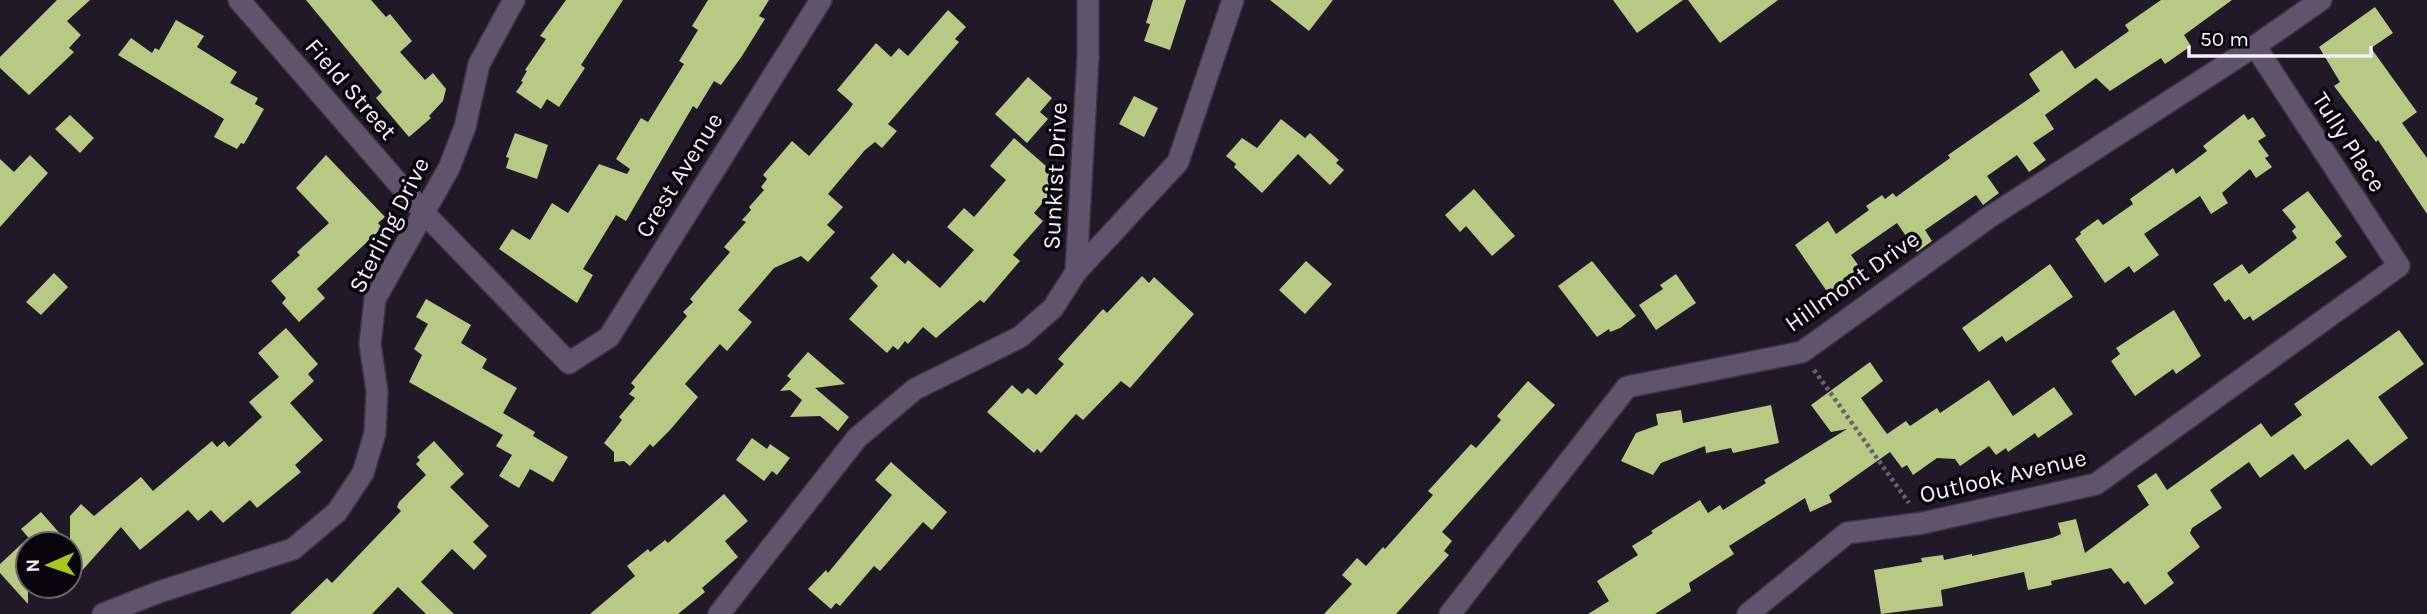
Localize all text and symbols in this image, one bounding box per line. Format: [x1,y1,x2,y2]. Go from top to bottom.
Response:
scale bar [2189,14,2371,58]
text: 50 m [2200,27,2249,51]
street label: Field Street [300,33,402,145]
street label: Tully Place [2306,87,2392,197]
street label: Sunkist Drive [1037,102,1073,250]
street label: Crest Avenue [629,107,729,243]
street label: Sterling Drive [343,153,435,297]
street label: Hillmont Drive [1779,224,1925,338]
street label: Outlook Avenue [1917,443,2089,509]
north arrow [14,530,84,600]
text: N [22,558,44,573]

